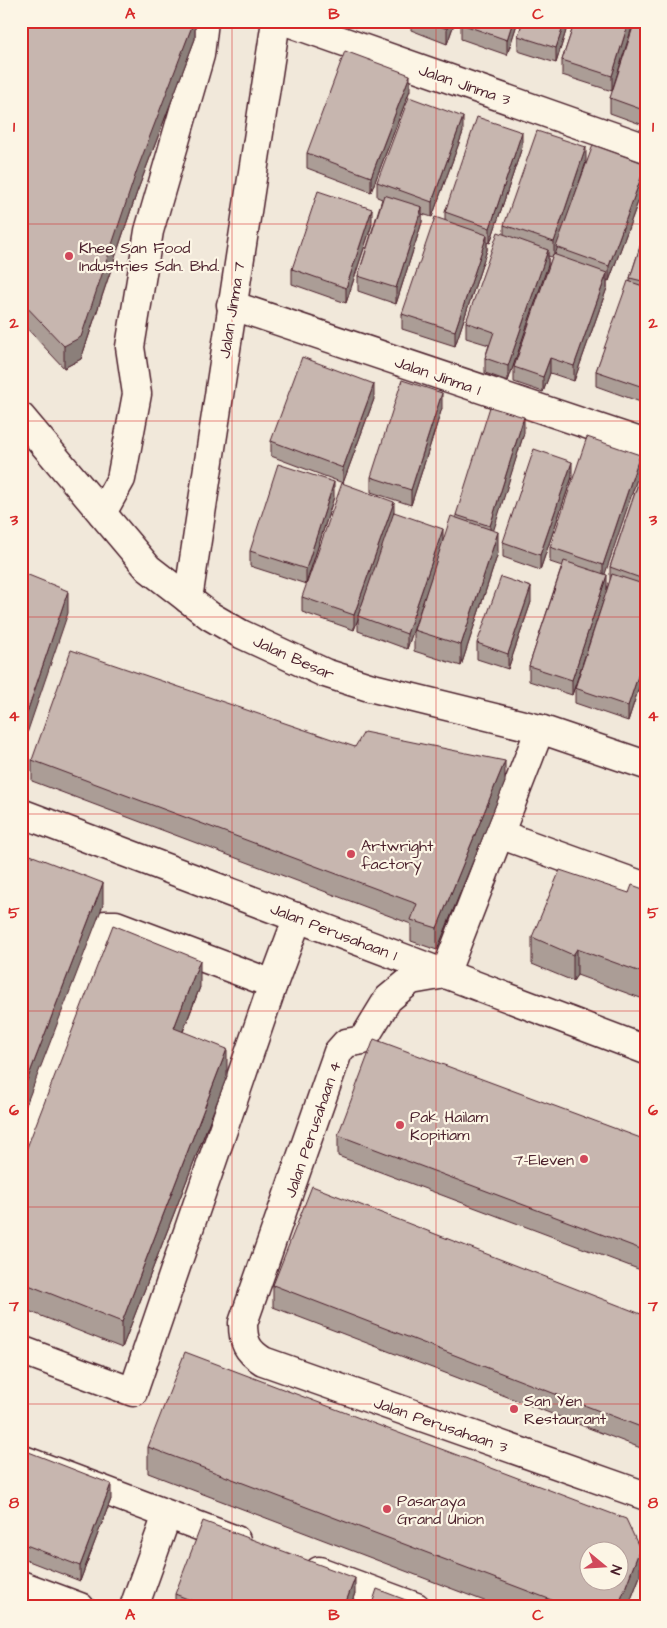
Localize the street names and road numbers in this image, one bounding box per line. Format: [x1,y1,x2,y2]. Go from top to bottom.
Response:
street label: Jalan Jinma 3 [416,59,514,111]
street label: Jalan Jinma 7 [214,260,250,360]
street label: Jalan Jinma 1 [392,351,484,401]
street label: Jalan Besar [250,630,338,686]
street label: Jalan Perusahaan 1 [267,898,400,966]
street label: Jalan Perusahaan 4 [279,1058,347,1201]
street label: Jalan Perusahaan 3 [371,1392,511,1458]

